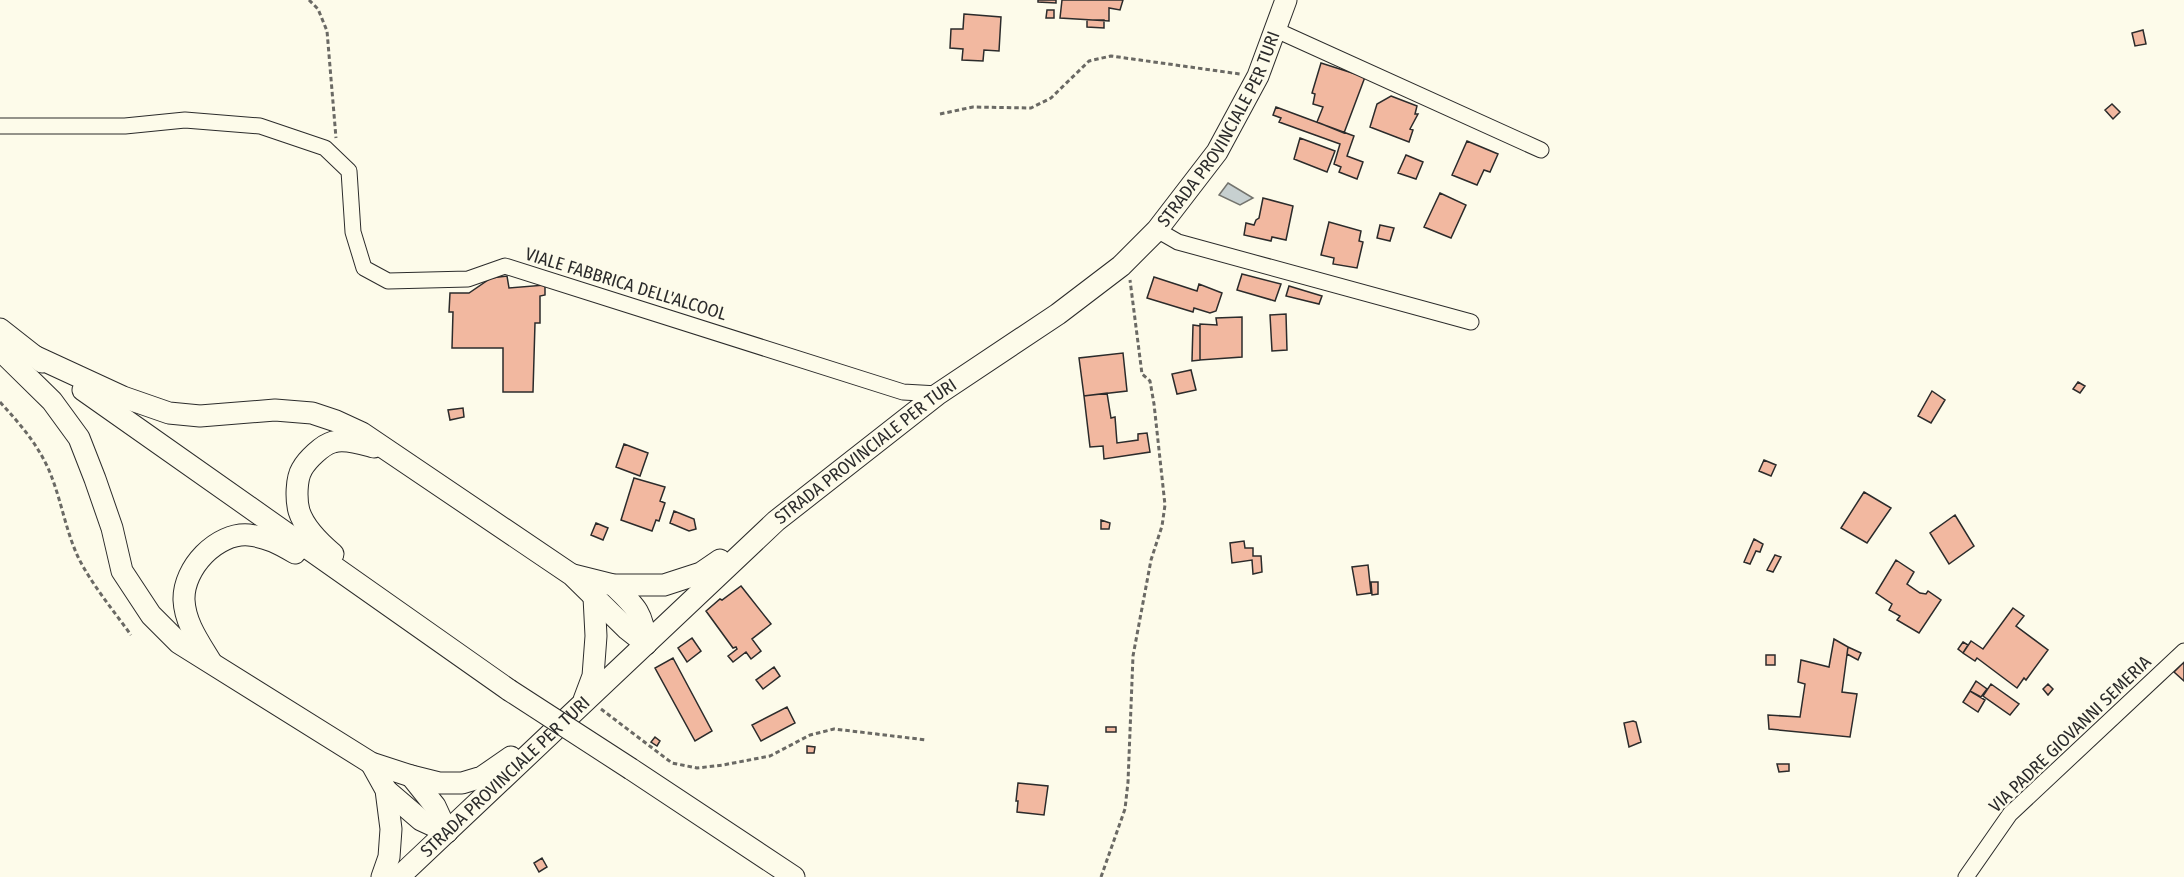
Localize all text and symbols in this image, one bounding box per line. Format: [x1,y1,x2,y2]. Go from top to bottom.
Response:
street label: STRADA PROVINCIALE PER TURI [1153,28,1285,231]
street label: VIALE FABBRICA DELL'ALCOOL [523,243,729,325]
street label: STRADA PROVINCIALE PER TURI [770,374,961,529]
street label: VIA PADRE GIOVANNI SEMERIA [1985,651,2156,817]
street label: STRADA PROVINCIALE PER TURI [416,692,594,862]

